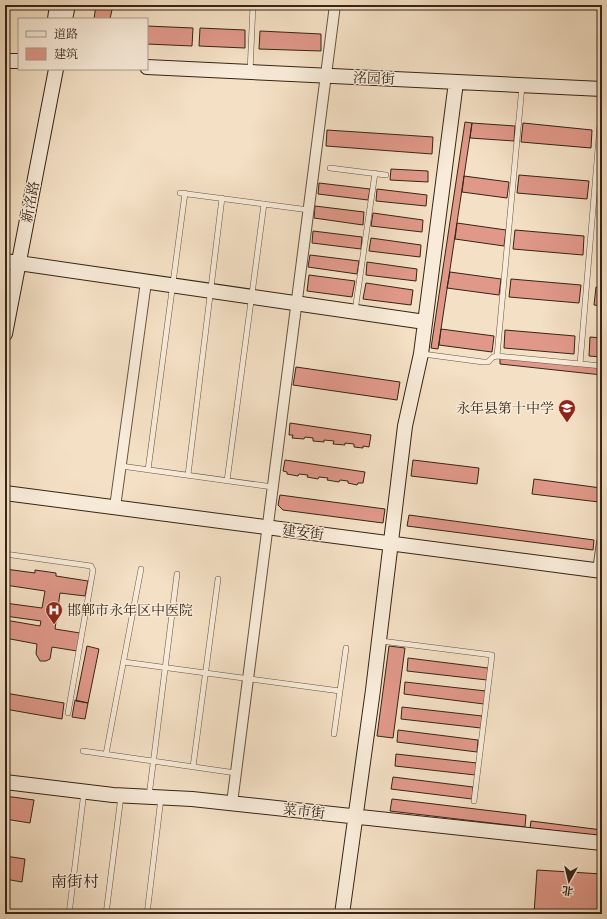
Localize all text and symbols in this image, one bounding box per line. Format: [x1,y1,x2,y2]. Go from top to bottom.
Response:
legend [18,18,148,70]
text: 道路 [54,27,78,43]
text: 建筑 [54,47,78,63]
street label: 洺园街 [353,69,395,90]
street label: 新洺路 [18,180,45,225]
school or university icon: 永年县第十中学 [557,398,577,423]
place label: 永年县第十中学 [456,400,554,419]
street label: 建安街 [281,522,325,545]
hospital icon: 邯郸市永年区中医院 [44,600,64,625]
place label: 邯郸市永年区中医院 [67,602,193,621]
street label: 菜市街 [282,801,326,824]
north arrow [549,861,589,901]
district label: 南街村 [51,872,99,894]
text: 北 [561,881,574,898]

